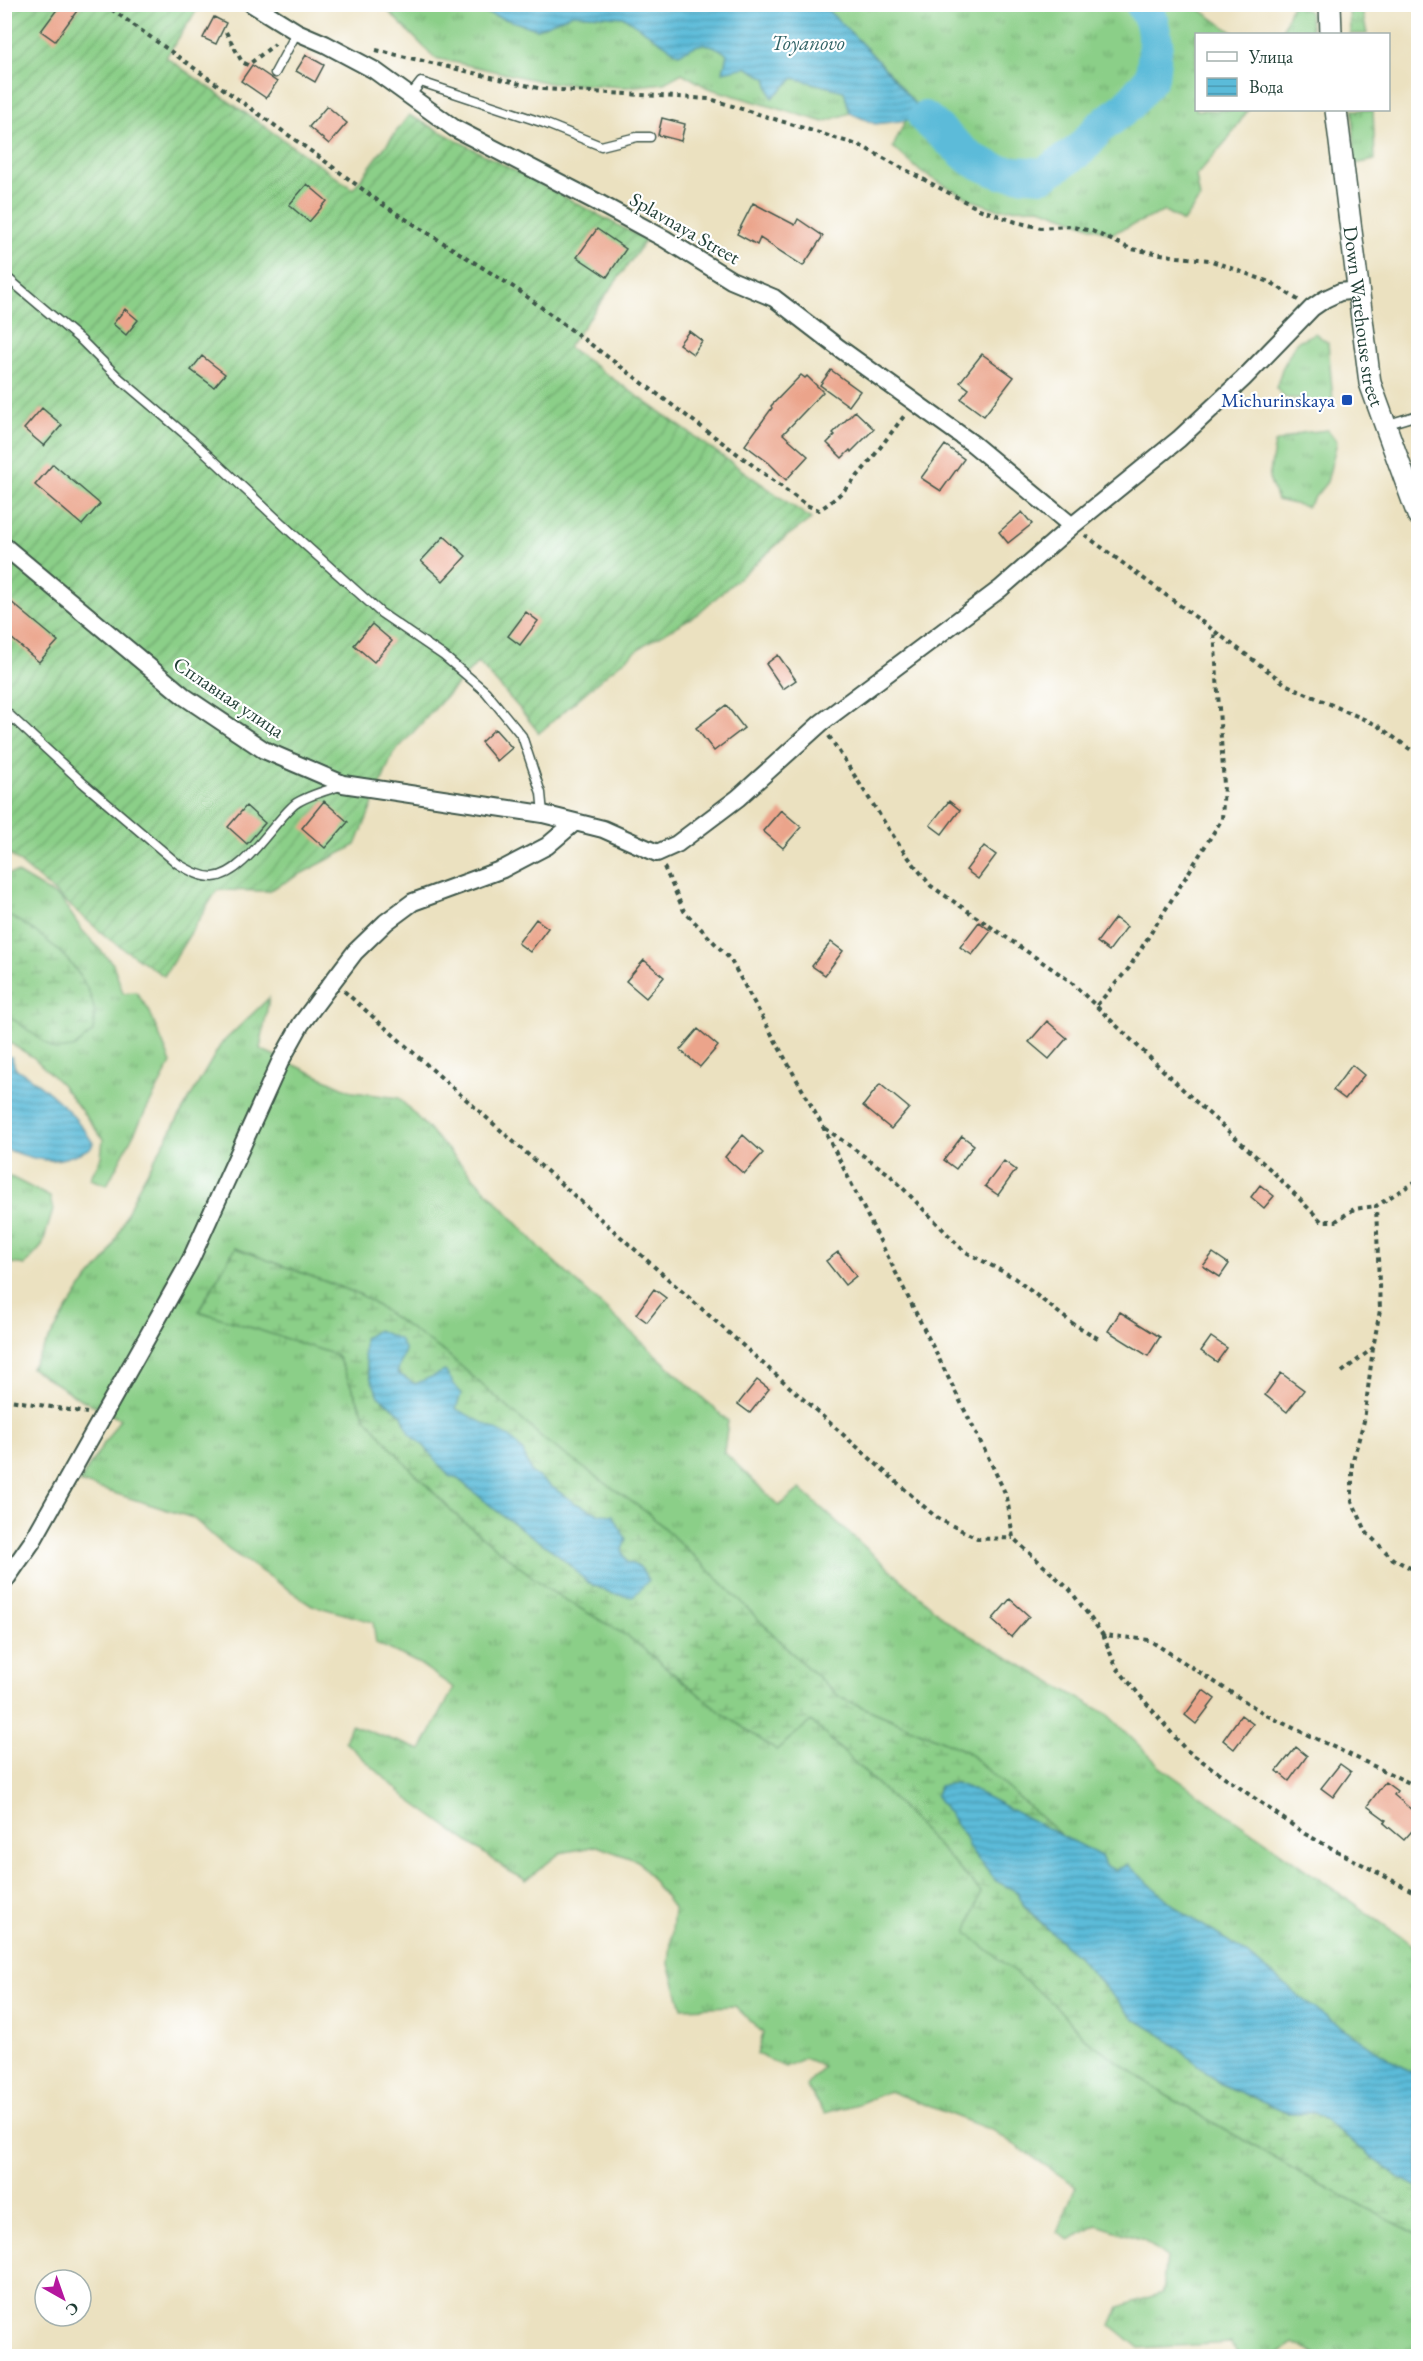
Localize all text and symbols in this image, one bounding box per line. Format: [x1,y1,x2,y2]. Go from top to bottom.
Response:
water label: Toyanovo [771,29,845,56]
legend [1195,33,1390,111]
text: Улица [1248,45,1294,68]
text: Вода [1249,75,1284,98]
street label: Splavnaya Street [625,186,745,270]
street label: Down Warehouse street [1338,225,1391,411]
place label: Michurinskaya [1221,387,1335,413]
marker: Michurinskaya [1340,393,1354,407]
street label: Сплавная улица [169,650,289,744]
north arrow [33,2268,93,2328]
text: С [61,2297,83,2321]

